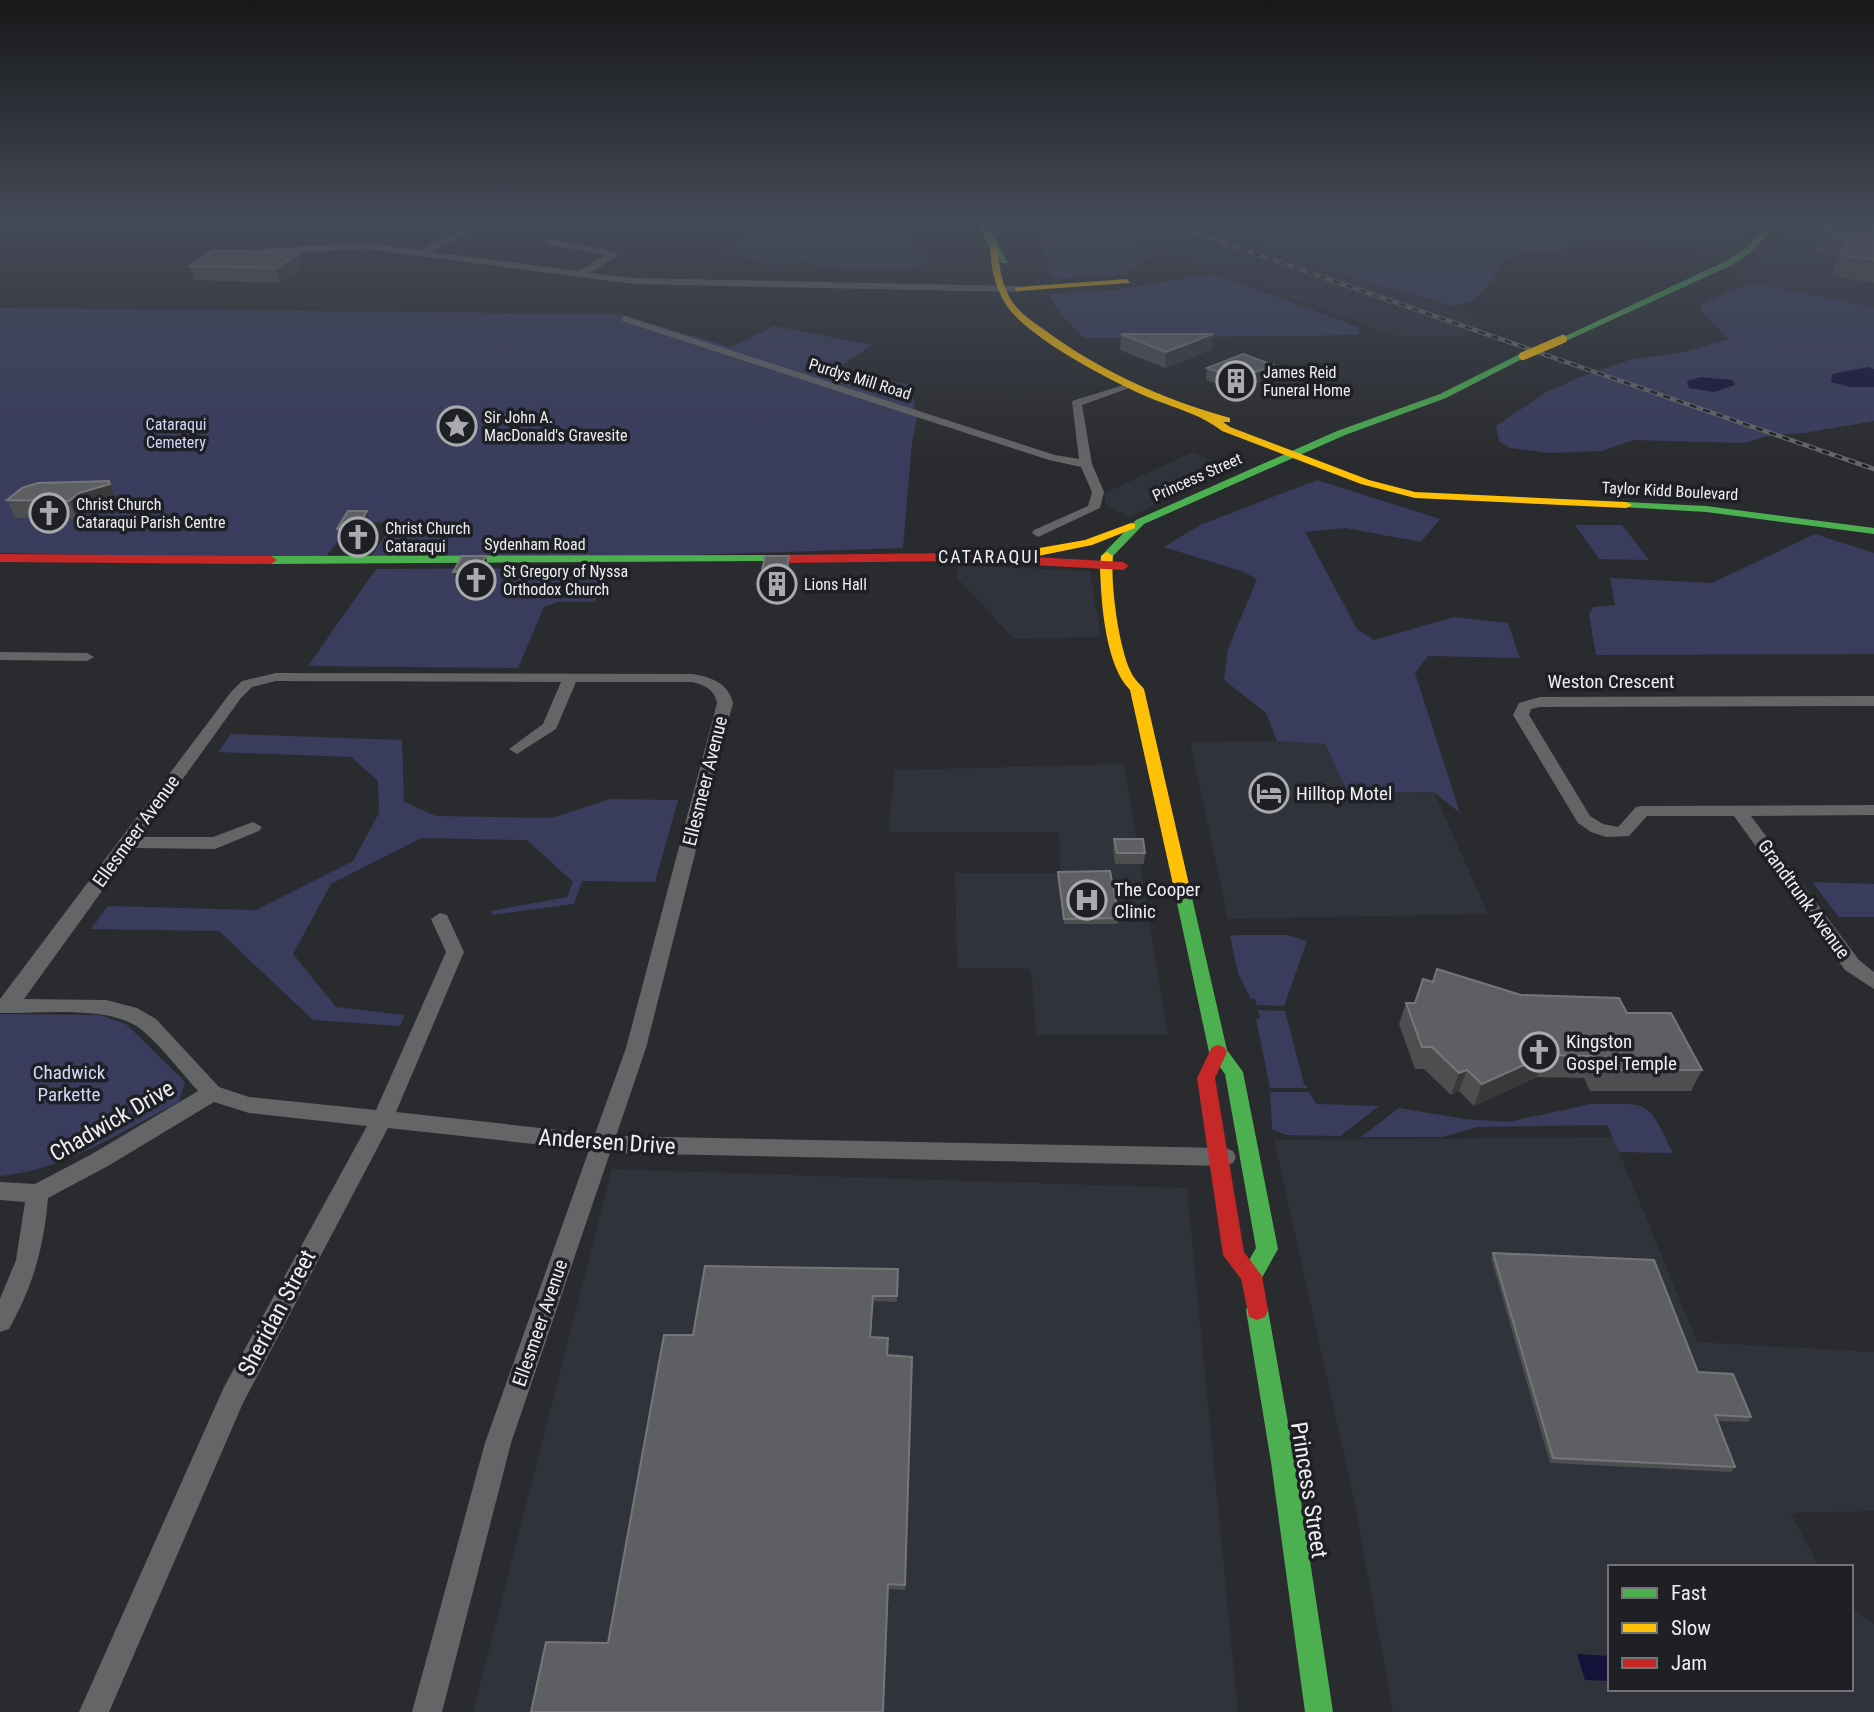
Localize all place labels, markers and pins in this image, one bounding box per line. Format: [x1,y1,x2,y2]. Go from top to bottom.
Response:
building icon: James Reid Funeral Home [1215,360,1257,402]
place label: James Reid Funeral Home [1263,363,1351,400]
place icon: Sir John A. MacDonald's Gravesite [436,405,478,447]
place label: Sir John A. MacDonald's Gravesite [484,408,627,445]
church icon: Christ Church Cataraqui Parish Centre [28,492,70,534]
place label: Christ Church Cataraqui Parish Centre [76,495,225,532]
church icon: Christ Church Cataraqui [337,516,379,558]
place label: Christ Church Cataraqui [385,519,470,556]
church icon: St Gregory of Nyssa Orthodox Church [455,559,497,601]
place label: St Gregory of Nyssa Orthodox Church [503,562,628,599]
building icon: Lions Hall [756,563,798,605]
place label: Lions Hall [804,575,867,594]
hotel icon: Hilltop Motel [1248,772,1290,814]
place label: Hilltop Motel [1296,782,1392,805]
place label: The Cooper Clinic [1114,878,1200,923]
hospital icon: The Cooper Clinic [1066,879,1108,921]
place label: Kingston Gospel Temple [1566,1030,1677,1075]
church icon: Kingston Gospel Temple [1518,1031,1560,1073]

